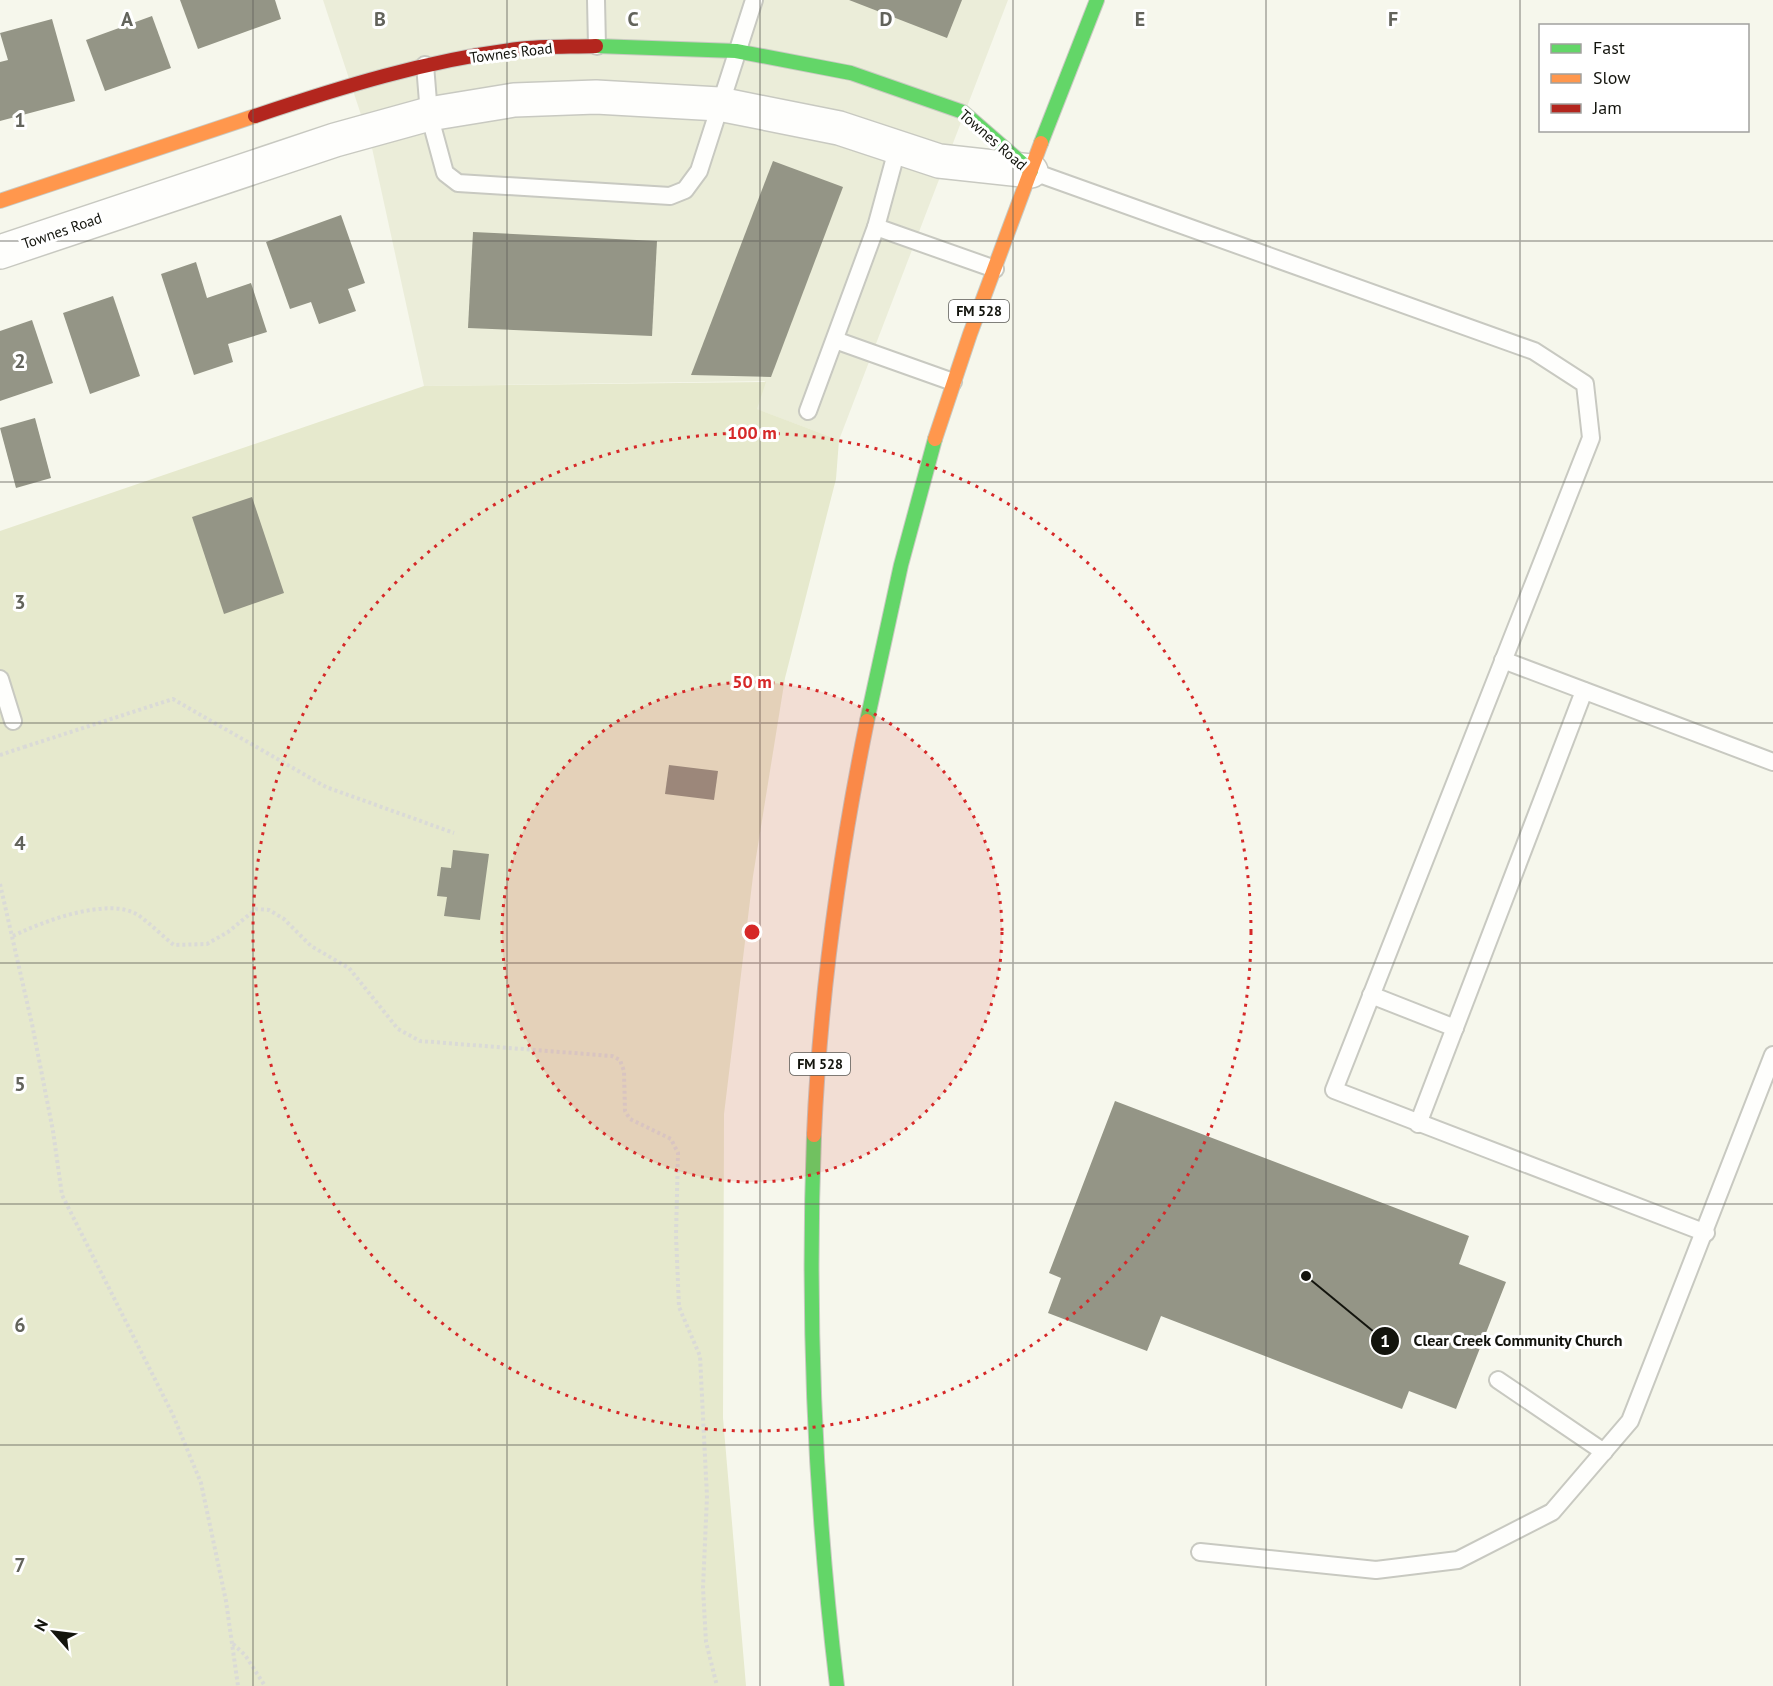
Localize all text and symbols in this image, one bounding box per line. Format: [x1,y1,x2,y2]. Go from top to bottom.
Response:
text: A [121,6,134,32]
text: B [374,6,386,32]
text: C [627,6,639,32]
text: D [880,6,893,32]
text: E [1135,6,1145,32]
text: F [1388,6,1398,32]
legend [1539,24,1749,132]
text: Fast [1593,36,1625,59]
street label: Townes Road [468,38,553,67]
text: Slow [1593,66,1631,89]
text: Jam [1592,96,1622,119]
street label: Townes Road [956,105,1031,174]
text: 1 [14,107,26,133]
street label: Townes Road [19,208,104,253]
road number: FM 528 [949,300,1009,322]
text: 2 [14,348,26,374]
text: 100 m [727,421,777,444]
text: 3 [14,589,26,615]
text: 50 m [732,670,772,693]
text: 4 [14,830,26,856]
centre of rings [742,922,762,942]
road number: FM 528 [790,1053,850,1075]
text: 5 [14,1071,26,1097]
text: 6 [14,1312,26,1338]
callout: Clear Creek Community Church [1370,1324,1635,1358]
text: 1 [1380,1329,1390,1352]
text: Clear Creek Community Church [1414,1330,1622,1350]
text: 7 [14,1552,26,1578]
north arrow [24,1602,84,1662]
text: N [29,1616,52,1634]

